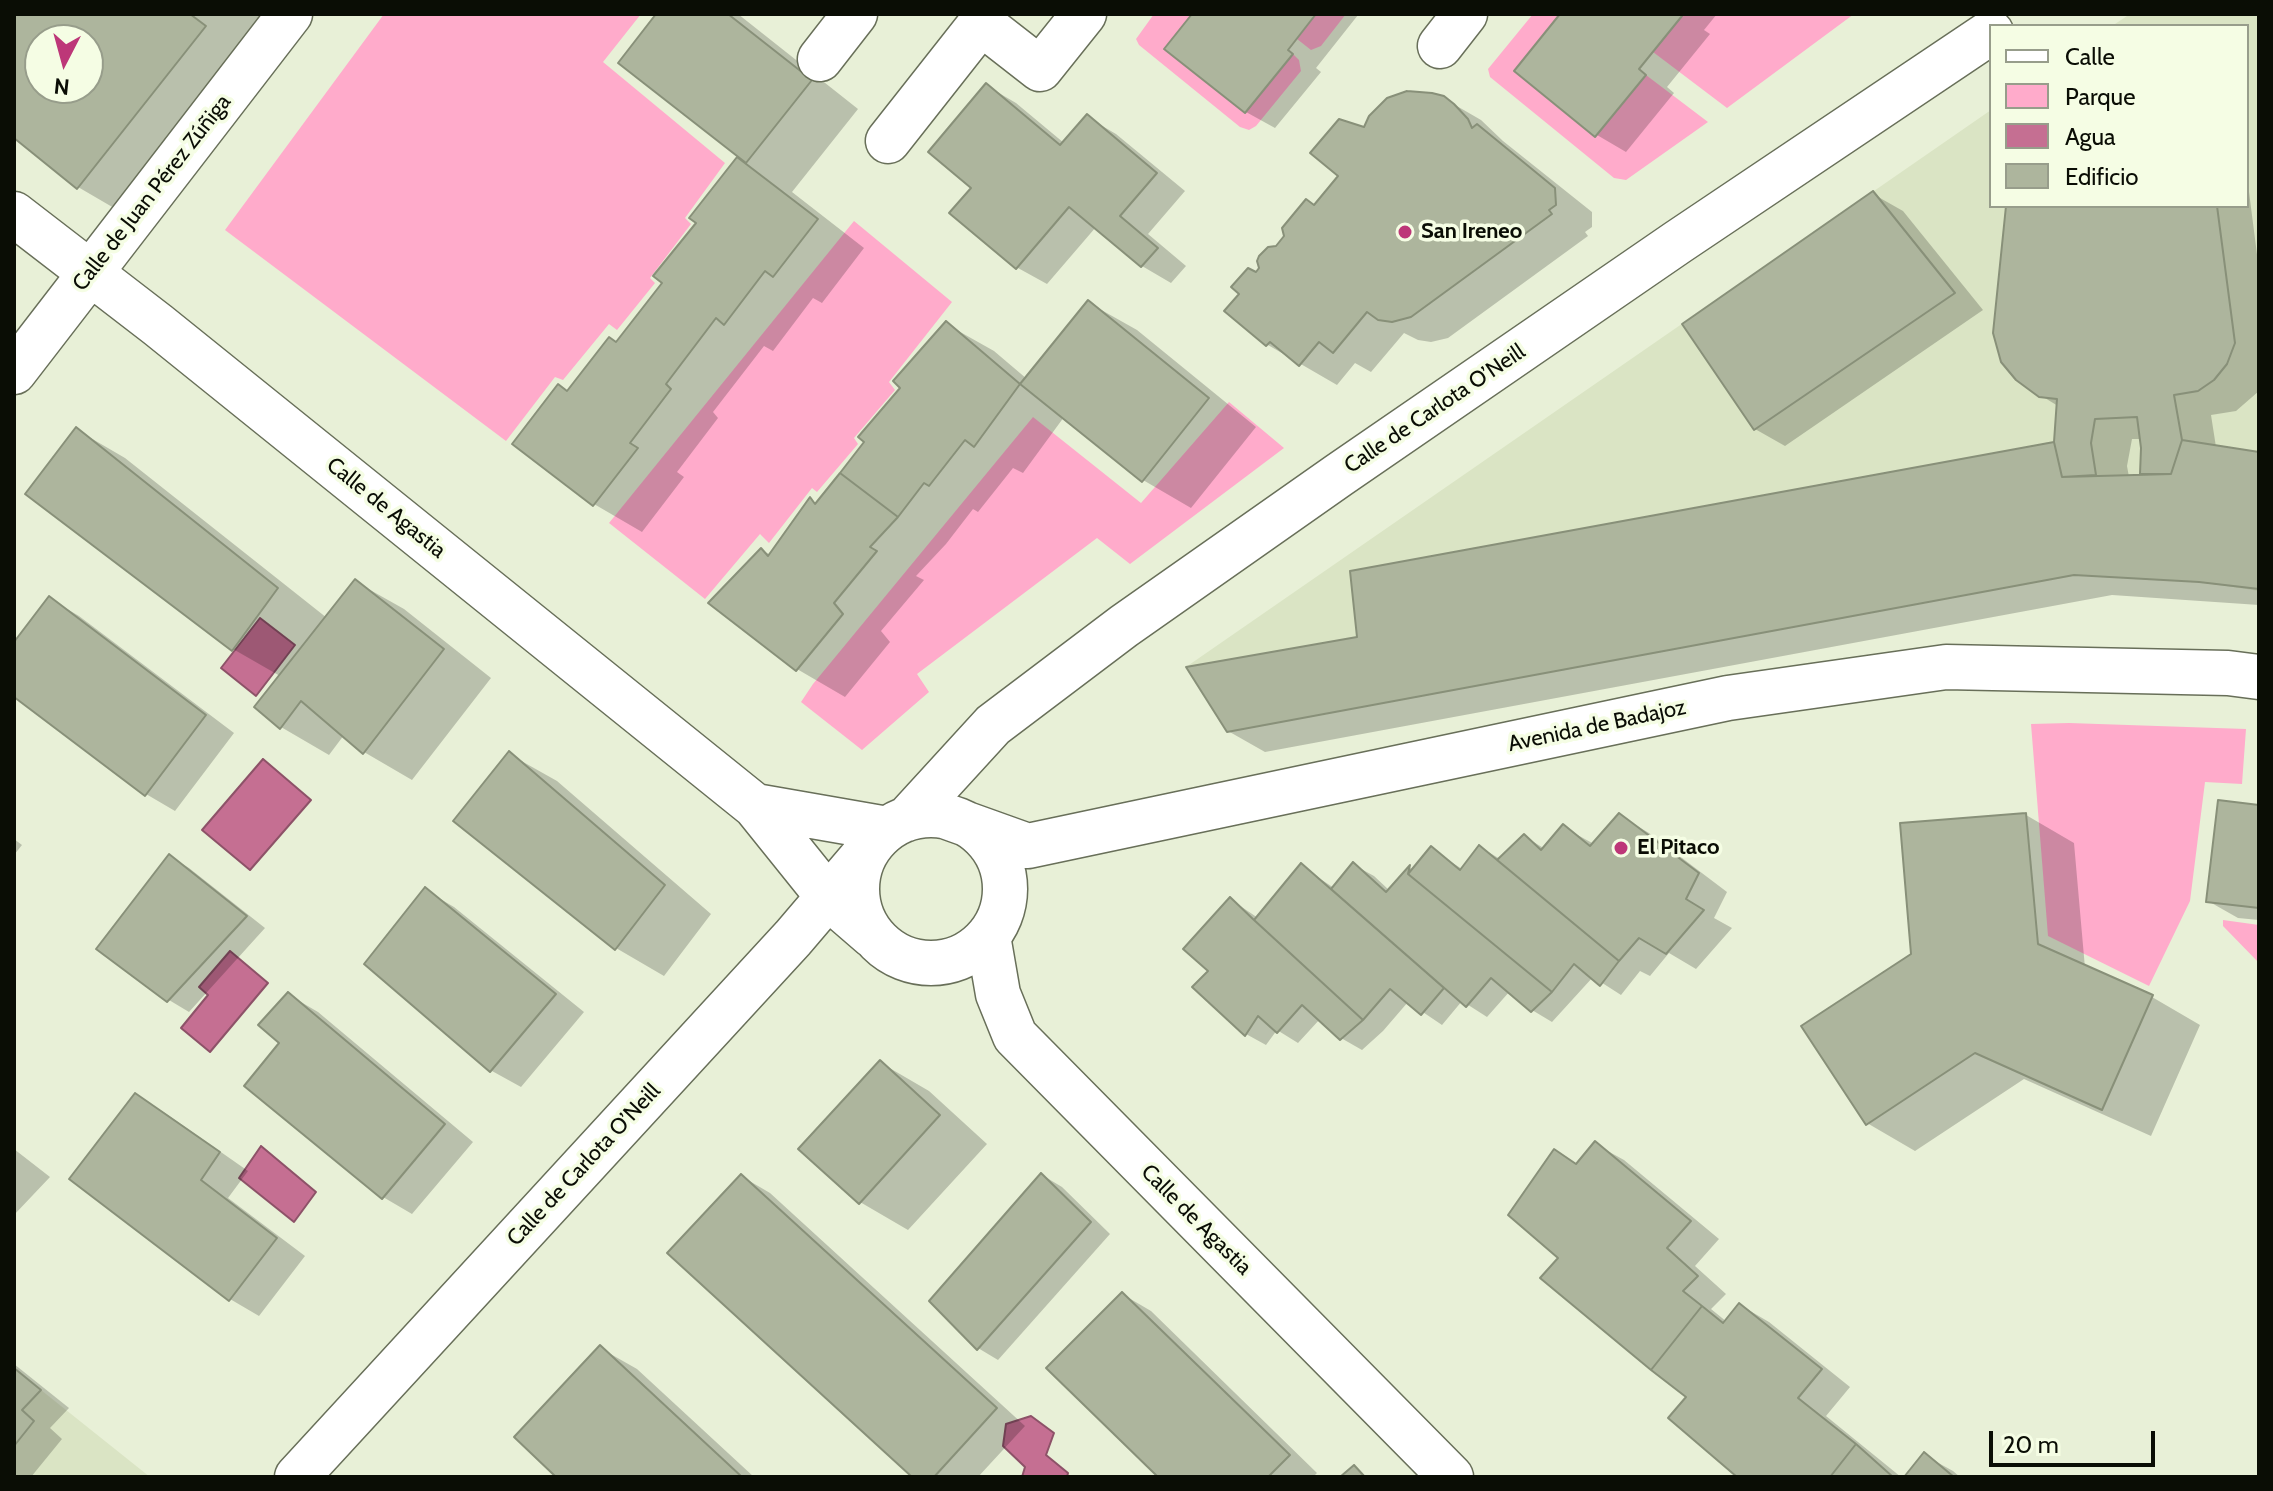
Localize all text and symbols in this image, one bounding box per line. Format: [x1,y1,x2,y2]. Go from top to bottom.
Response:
north arrow [24,24,104,104]
legend [1989,24,2249,208]
text: Calle [2065,42,2115,71]
text: N [52,72,71,101]
text: Parque [2065,82,2135,111]
street label: Calle de Juan Pérez Zúñiga [67,90,237,296]
text: Agua [2065,122,2116,151]
text: Edificio [2065,162,2139,191]
place label: San Ireneo [1421,219,1522,245]
marker: San Ireneo [1396,223,1414,241]
street label: Calle de Carlota O’Neill [1340,339,1530,479]
street label: Calle de Agastia [321,452,451,564]
street label: Avenida de Badajoz [1506,694,1688,758]
place label: El Pitaco [1637,835,1719,861]
marker: El Pitaco [1612,839,1630,857]
street label: Calle de Carlota O’Neill [502,1078,666,1252]
street label: Calle de Agastia [1135,1159,1257,1281]
scale bar [1993,1415,2159,1465]
text: 20 m [2003,1430,2059,1459]

